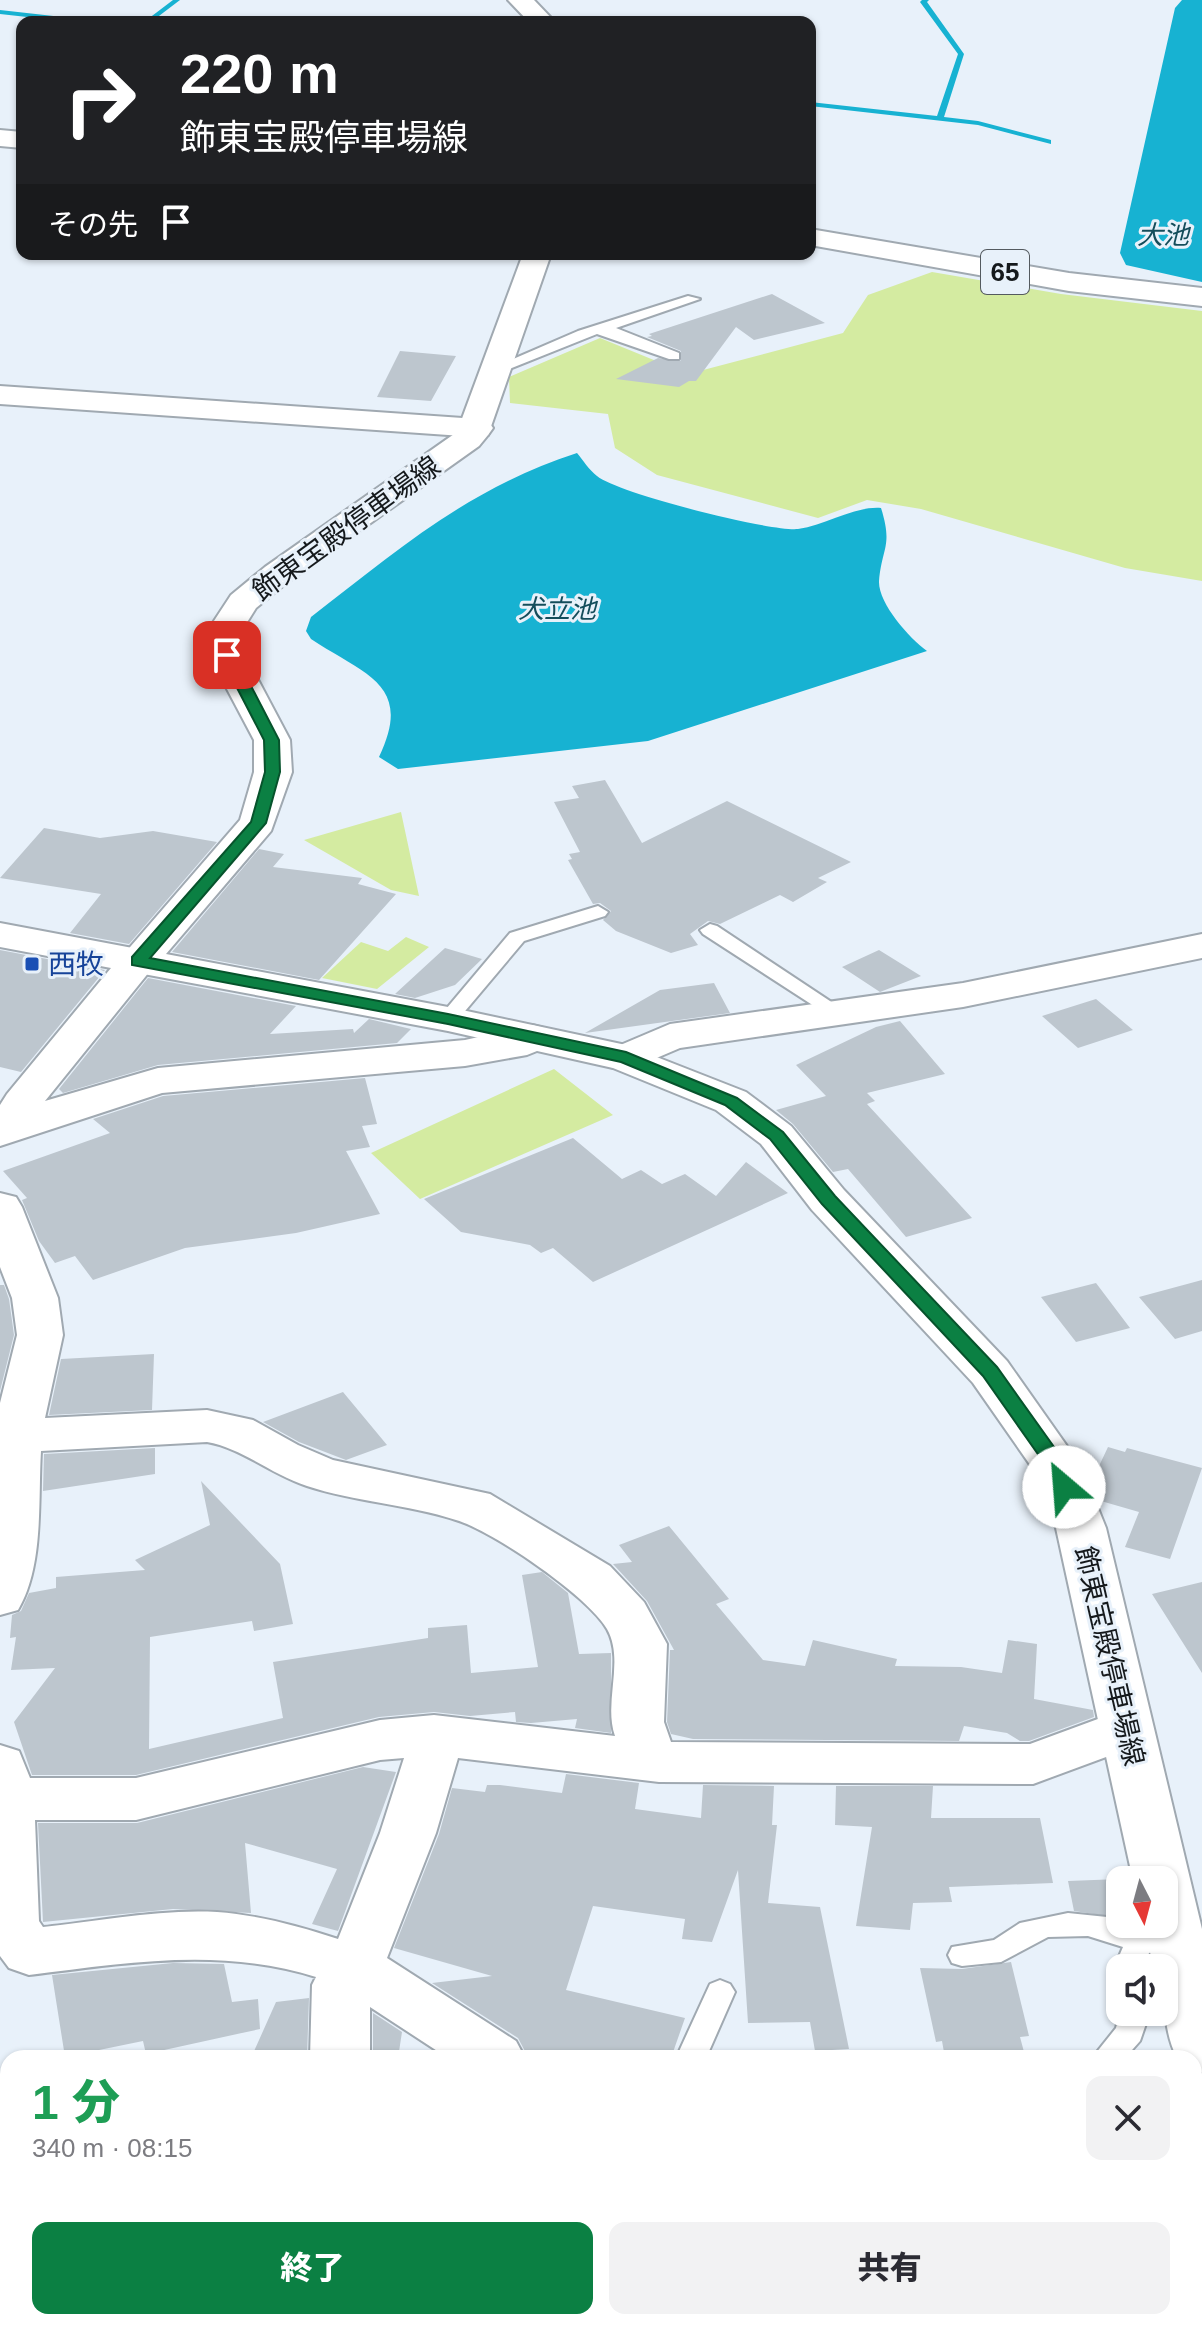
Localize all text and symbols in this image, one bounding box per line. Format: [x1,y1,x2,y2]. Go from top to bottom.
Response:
text: 220 m [180,42,339,105]
icon: right [48,48,152,152]
text: 飾東宝殿停車場線 [180,117,468,158]
icon: arrive [154,200,198,244]
text: その先 [48,208,138,241]
water label: 大池 [1137,220,1192,250]
road number: 65 [981,250,1029,294]
street label: 飾東宝殿停車場線 [247,450,446,607]
water label: 犬立池 [518,594,599,624]
pin [193,621,261,689]
icon: arrive [205,633,249,677]
place label: 西牧 [48,949,104,980]
marker: 西牧 [23,955,41,973]
position arrow [1022,1445,1106,1529]
street label: 飾東宝殿停車場線 [1069,1543,1150,1769]
north arrow [1106,1866,1178,1938]
map controls [1106,1866,1178,2026]
button: sound [1106,1954,1178,2026]
text: 1 分 [32,2076,120,2129]
button: close [1086,2076,1170,2160]
text: 340 m · 08:15 [32,2133,192,2163]
button: 終了 [32,2222,593,2314]
button: 共有 [609,2222,1170,2314]

